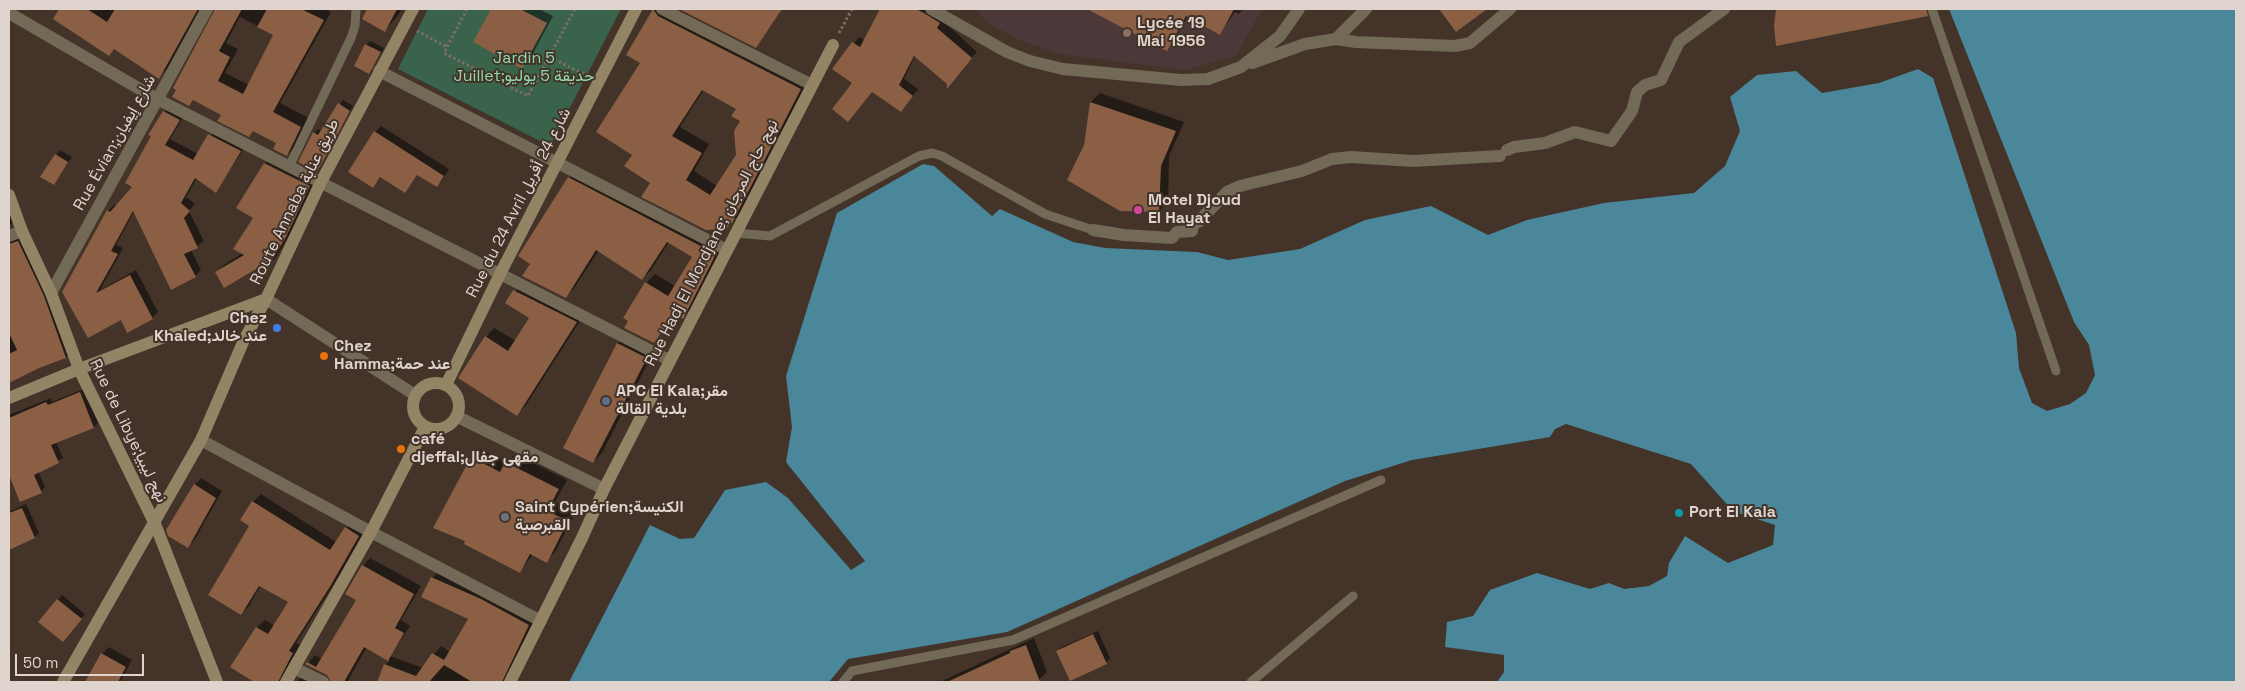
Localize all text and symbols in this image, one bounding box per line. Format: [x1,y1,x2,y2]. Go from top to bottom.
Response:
place label: Lycée 19 Mai 1956 [1137,14,1205,52]
marker: Lycée 19 Mai 1956 [1121,27,1133,39]
park label: Jardin 5 Juillet;حديقة 5 يوليو [454,49,594,87]
street label: Rue Évian;شارع إيفيان [70,72,160,214]
street label: Rue du 24 Avril شارع 24 أفريل [463,105,575,301]
street label: Route Annaba طريق عنابة [246,116,344,288]
street label: Rue Hadj El Mordjane; نهج حاج المرجان [641,116,783,370]
place label: Motel Djoud El Hayat [1148,191,1241,229]
marker: Motel Djoud El Hayat [1132,204,1144,216]
place label: Chez Khaled;عند خالد [154,309,267,347]
marker: Chez Khaled;عند خالد [271,322,283,334]
place label: Chez Hamma;عند حمة [334,337,450,375]
marker: Chez Hamma;عند حمة [318,350,330,362]
street label: Rue de Libye;نهج ليبيا [85,356,171,506]
place label: APC El Kala;مقر بلدية القالة [616,382,728,420]
marker: APC El Kala;مقر بلدية القالة [600,395,612,407]
place label: café djeffal;مقهى جفال [411,430,538,468]
marker: café djeffal;مقهى جفال [395,443,407,455]
place label: Saint Cypérien;الكنيسة القبرصية [515,498,684,536]
place label: Port El Kala [1689,503,1776,523]
marker: Port El Kala [1673,507,1685,519]
marker: Saint Cypérien;الكنيسة القبرصية [499,511,511,523]
scale bar [18,644,146,676]
text: 50 m [23,653,58,672]

